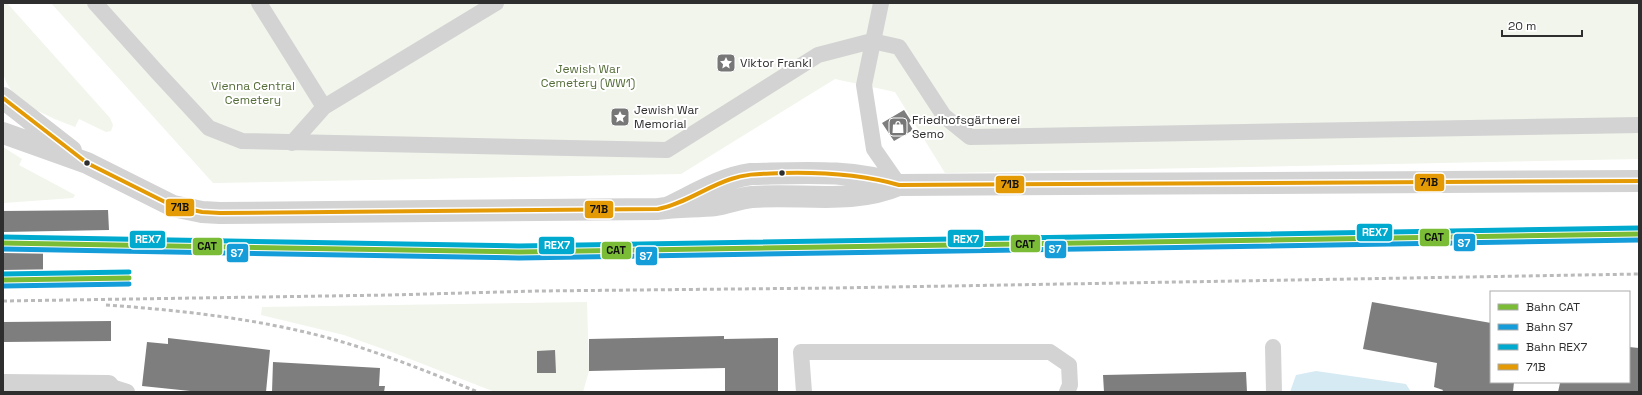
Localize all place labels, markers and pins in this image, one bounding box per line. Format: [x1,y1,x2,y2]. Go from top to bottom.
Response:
place icon: Viktor Frankl [715,52,737,74]
place label: Viktor Frankl [740,55,812,71]
place label: Jewish War Memorial [634,102,699,132]
place icon: Jewish War Memorial [609,106,631,128]
place label: Friedhofsgärtnerei Semo [912,112,1020,142]
shop icon: Friedhofsgärtnerei Semo [887,116,909,138]
unlabelled marker [82,158,92,168]
unlabelled marker [777,168,787,178]

